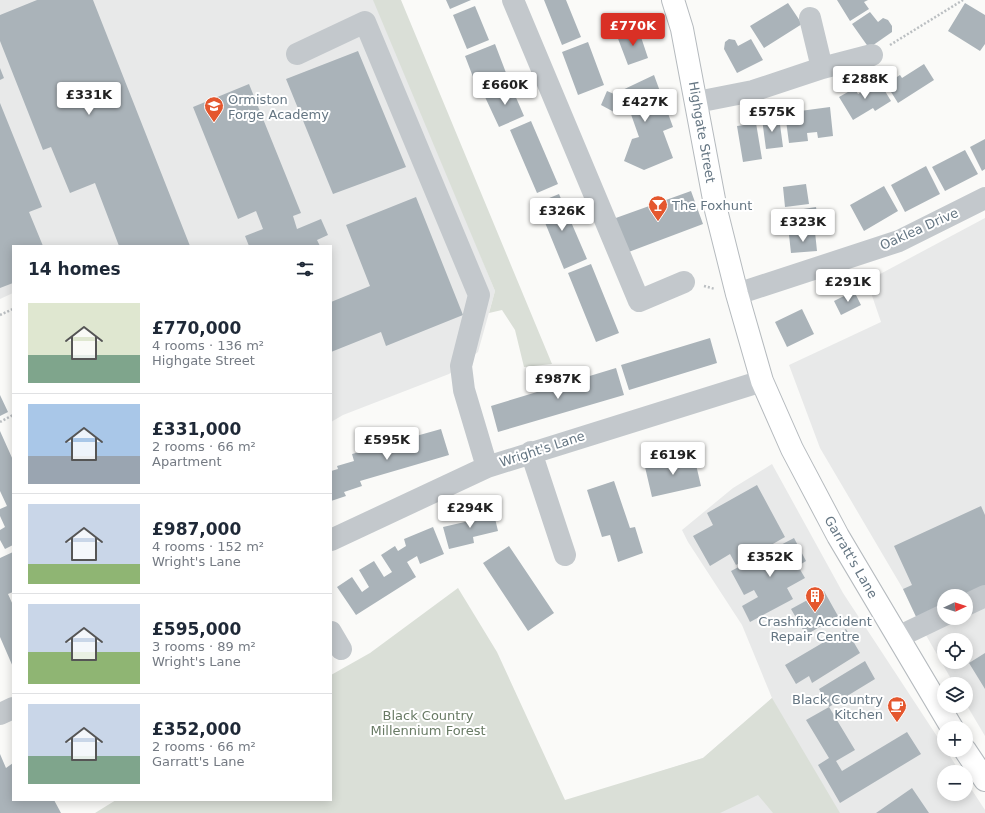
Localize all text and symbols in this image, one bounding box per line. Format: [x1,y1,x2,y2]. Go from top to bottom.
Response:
pin: £770K [605,13,661,47]
text: £770K [610,18,656,33]
pin: £288K [837,66,893,100]
text: £288K [842,71,888,86]
pin: £660K [477,72,533,106]
text: £660K [482,77,528,92]
street label: Highgate Street [686,80,718,184]
pin: £331K [61,82,117,116]
text: £331K [66,87,112,102]
pin: £427K [617,89,673,123]
place label: Ormiston Forge Academy [228,92,329,122]
text: £427K [622,94,668,109]
school or university icon: Ormiston Forge Academy [203,95,225,123]
pin: £575K [744,99,800,133]
text: £575K [749,104,795,119]
bar icon: The Foxhunt [647,194,669,222]
pin: £326K [534,198,590,232]
place label: The Foxhunt [671,198,752,213]
text: £326K [539,203,585,218]
street label: Oaklea Drive [878,205,960,253]
pin: £323K [775,209,831,243]
text: £323K [780,214,826,229]
icon: filters [294,258,316,280]
text: 14 homes [28,259,121,279]
pin: £291K [820,269,876,303]
text: £291K [825,274,871,289]
text: £770,000 [152,318,241,338]
icon: home [60,319,108,367]
text: 4 rooms · 136 m² [152,338,264,353]
text: Highgate Street [152,353,255,368]
pin: £987K [530,366,586,400]
text: £987K [535,371,581,386]
text: £331,000 [152,419,241,439]
icon: home [60,420,108,468]
pin: £595K [359,427,415,461]
street label: Wright's Lane [497,428,587,470]
text: £595K [364,432,410,447]
text: 2 rooms · 66 m² [152,439,256,454]
pin: £619K [645,442,701,476]
text: £619K [650,447,696,462]
text: Apartment [152,454,222,469]
pin: £294K [442,495,498,529]
text: £294K [447,500,493,515]
street label: Garratt's Lane [821,513,881,601]
text: £987,000 [152,519,241,539]
icon: home [60,520,108,568]
text: 4 rooms · 152 m² [152,539,264,554]
pin: £352K [742,544,798,578]
text: £352K [747,549,793,564]
text: Wright's Lane [152,554,241,569]
building icon: Crashfix Accident Repair Centre [804,585,826,613]
north arrow [937,589,973,625]
map controls [937,589,973,801]
place label: Crashfix Accident Repair Centre [758,614,872,644]
text: £595,000 [152,619,241,639]
icon: home [60,620,108,668]
button: locate [937,633,973,669]
text: 3 rooms · 89 m² [152,639,256,654]
text: Wright's Lane [152,654,241,669]
button: layers [937,677,973,713]
place label: Black Country Kitchen [792,692,883,722]
cafe icon: Black Country Kitchen [886,695,908,723]
park label: Black Country Millennium Forest [370,708,486,738]
text: £352,000 [152,719,241,739]
icon: home [60,720,108,768]
button: + [937,721,973,757]
text: 2 rooms · 66 m² [152,739,256,754]
text: Garratt's Lane [152,754,245,769]
button: − [937,765,973,801]

